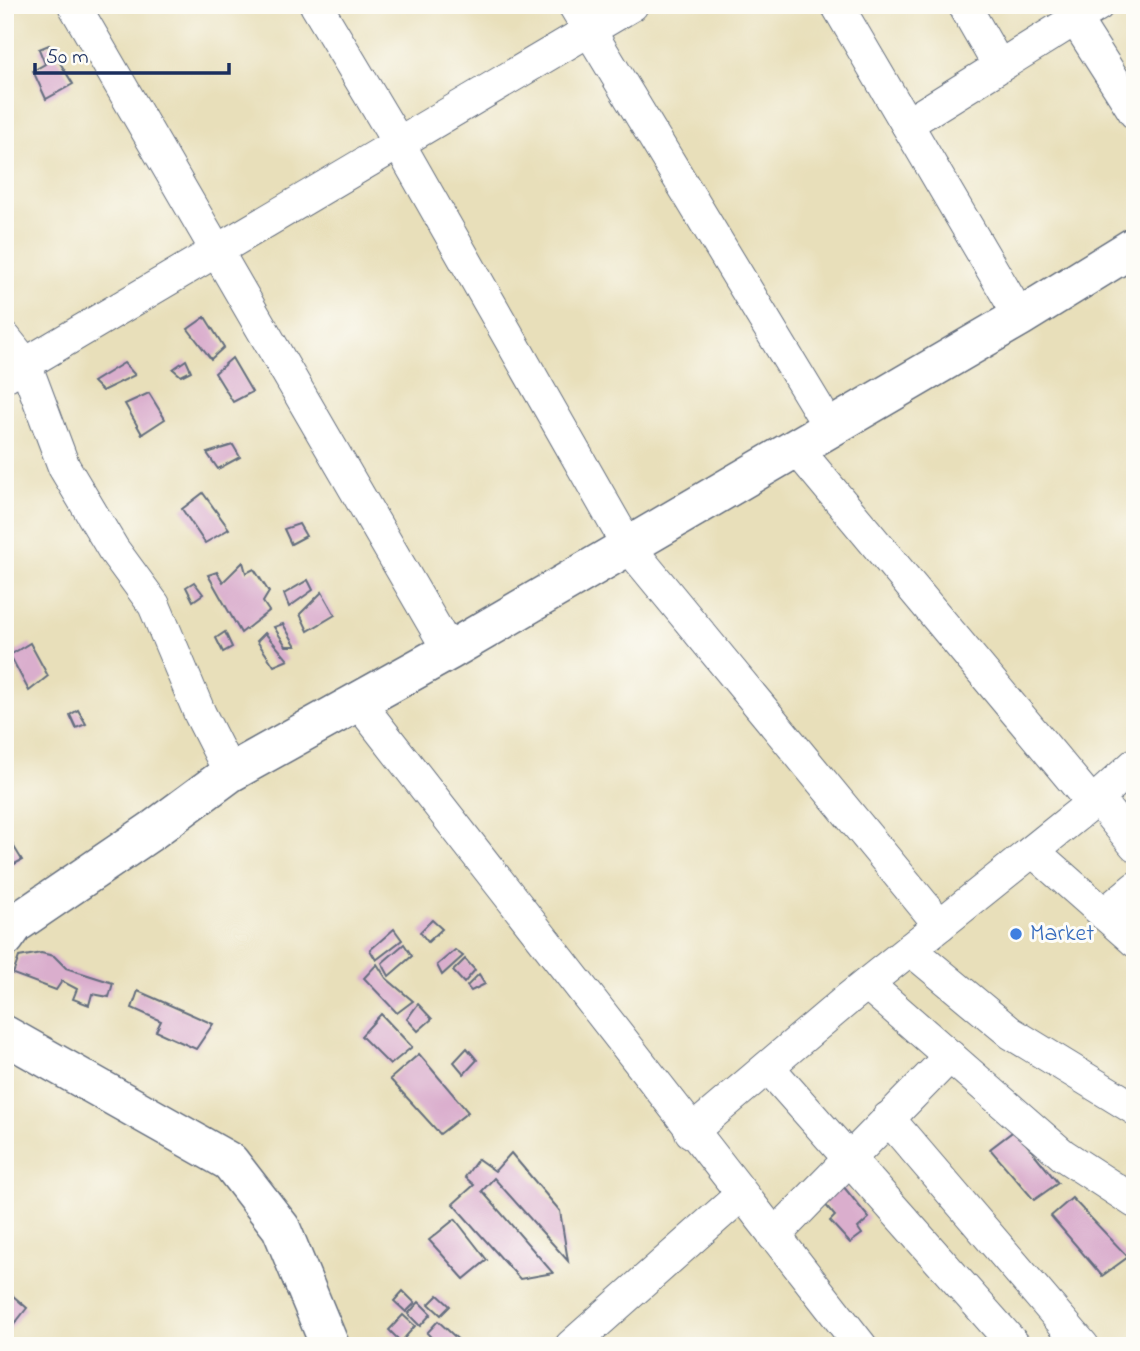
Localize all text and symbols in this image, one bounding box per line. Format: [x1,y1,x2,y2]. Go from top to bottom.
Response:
scale bar [35,32,229,76]
text: 50 m [46,43,89,73]
place label: Market [1030,917,1094,952]
marker: Market [1008,926,1024,942]

